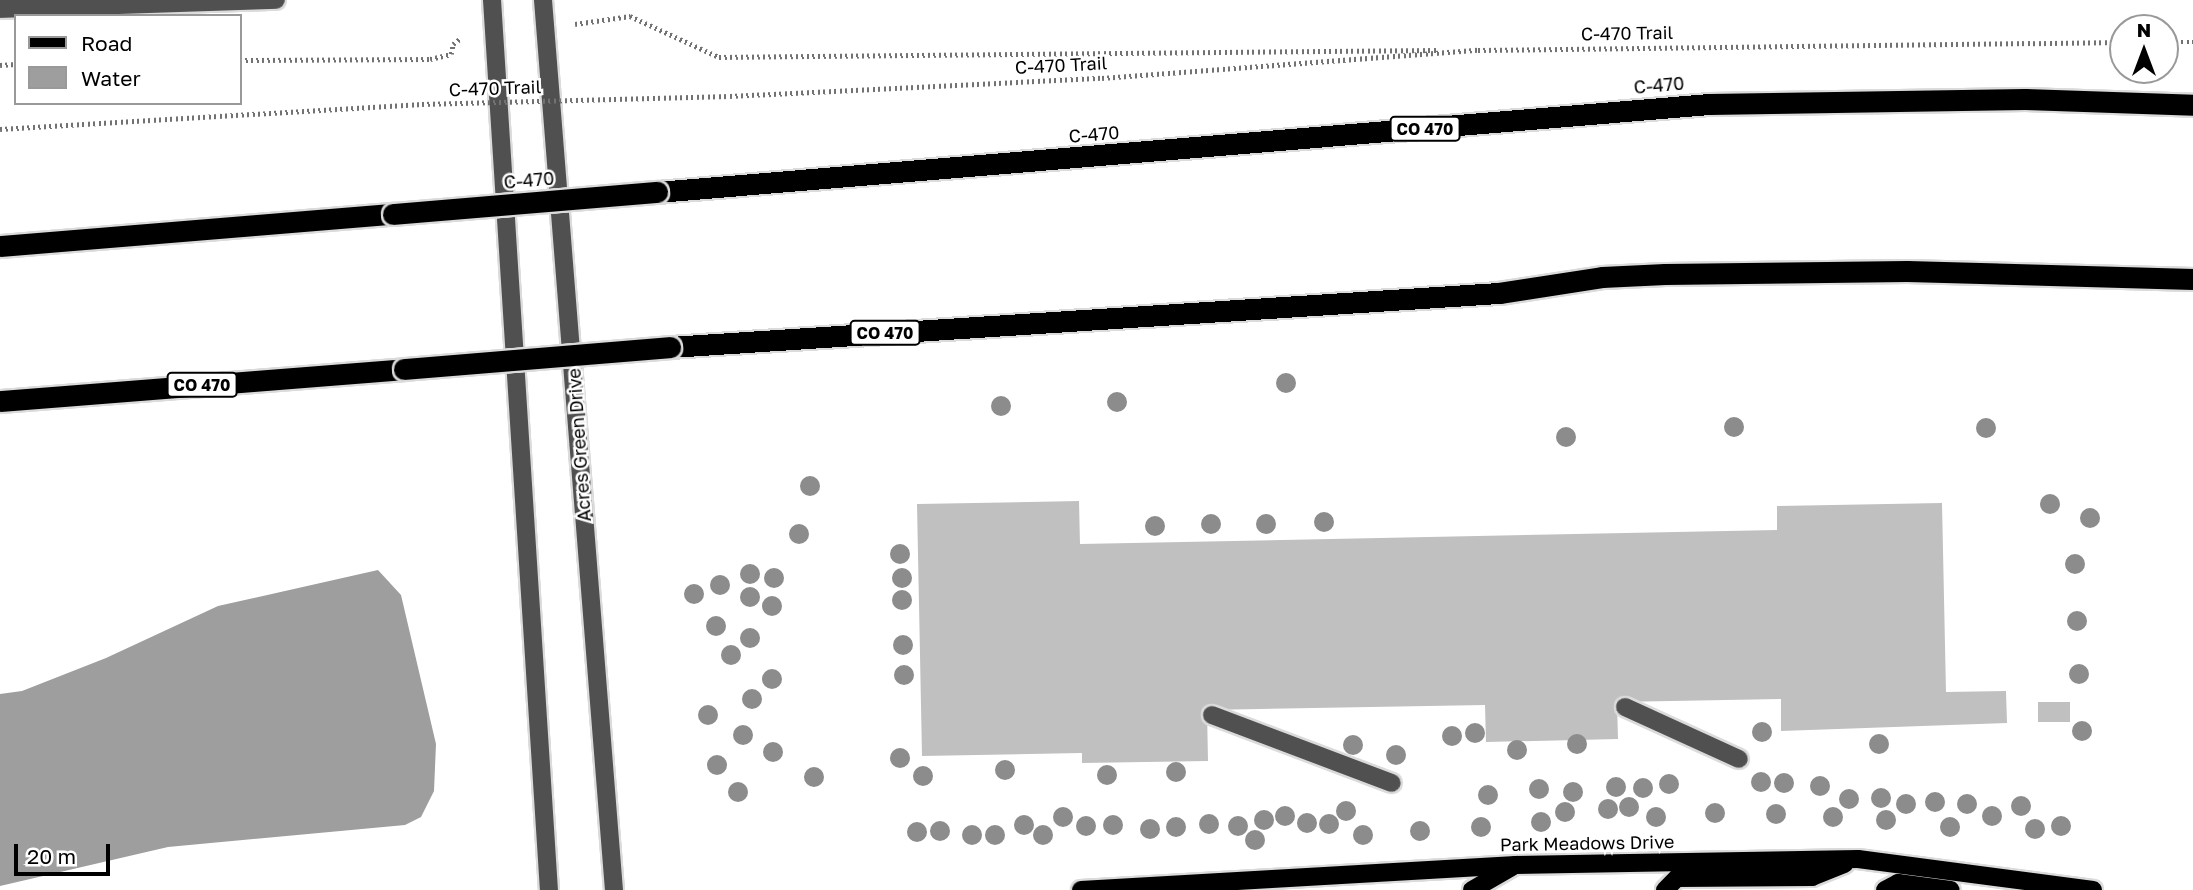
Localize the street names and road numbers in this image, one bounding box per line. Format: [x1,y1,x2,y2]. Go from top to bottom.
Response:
street label: C-470 Trail [1581,21,1673,45]
street label: C-470 Trail [1014,52,1108,78]
street label: C-470 [1633,72,1685,98]
street label: C-470 Trail [448,76,542,100]
road number: CO 470 [1388,116,1462,141]
street label: C-470 [1068,121,1120,147]
street label: C-470 [503,167,555,193]
road number: CO 470 [848,320,922,346]
street label: Acres Green Drive [563,368,595,522]
road number: CO 470 [165,372,239,398]
street label: Park Meadows Drive [1500,831,1674,855]

